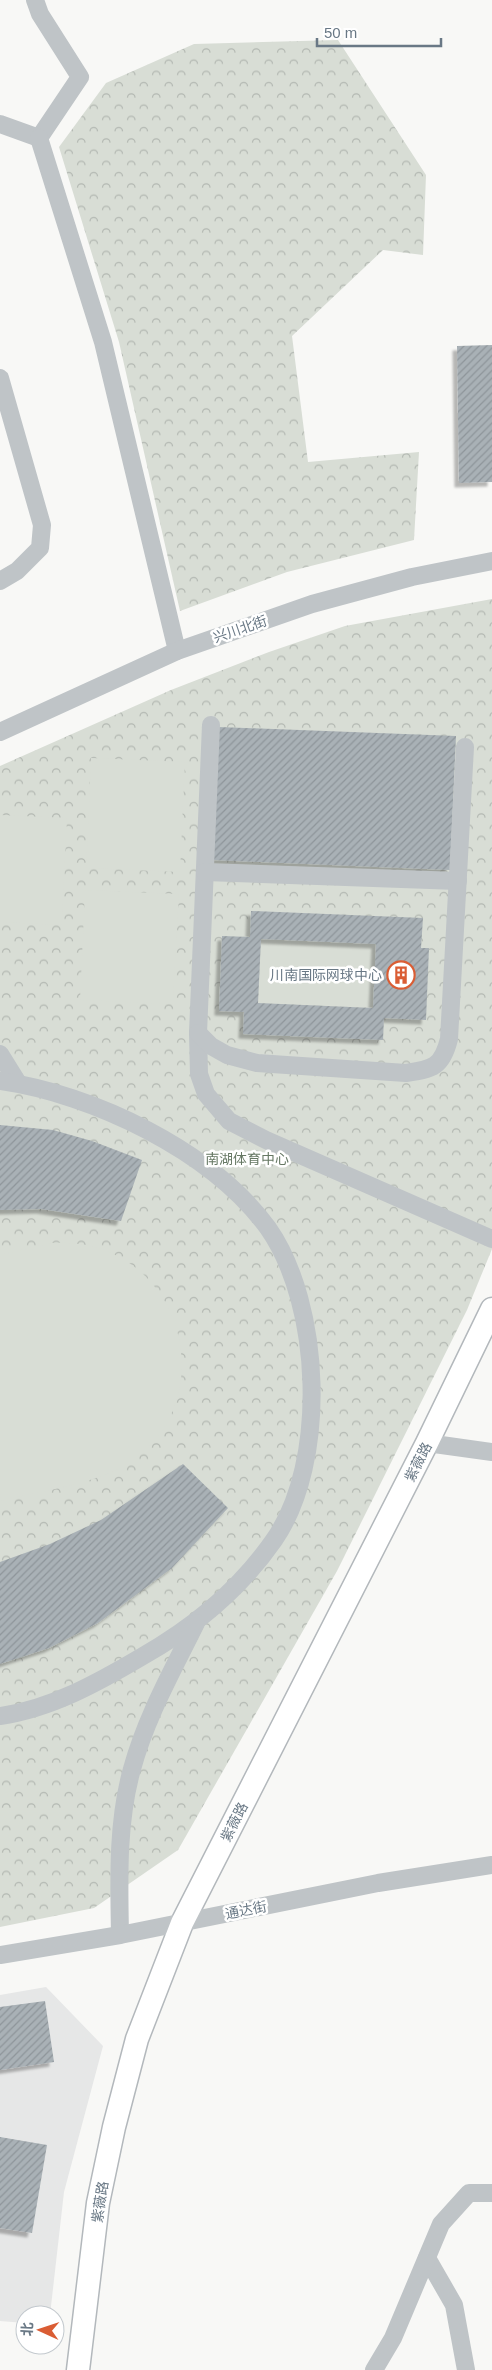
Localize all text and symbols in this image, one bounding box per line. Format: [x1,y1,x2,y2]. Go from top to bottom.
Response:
scale bar [317,15,441,47]
text: 50 m [324,24,357,41]
street label: 兴川北街 [211,612,269,646]
building icon: 川南国际网球中心 [386,960,416,990]
place label: 川南国际网球中心 [270,967,382,983]
park label: 南湖体育中心 [205,1151,289,1167]
street label: 紫薇路 [401,1440,435,1484]
street label: 紫薇路 [217,1800,251,1844]
street label: 通达街 [224,1898,268,1922]
street label: 紫薇路 [89,2180,111,2224]
north arrow [15,2305,65,2355]
text: 北 [19,2322,35,2337]

